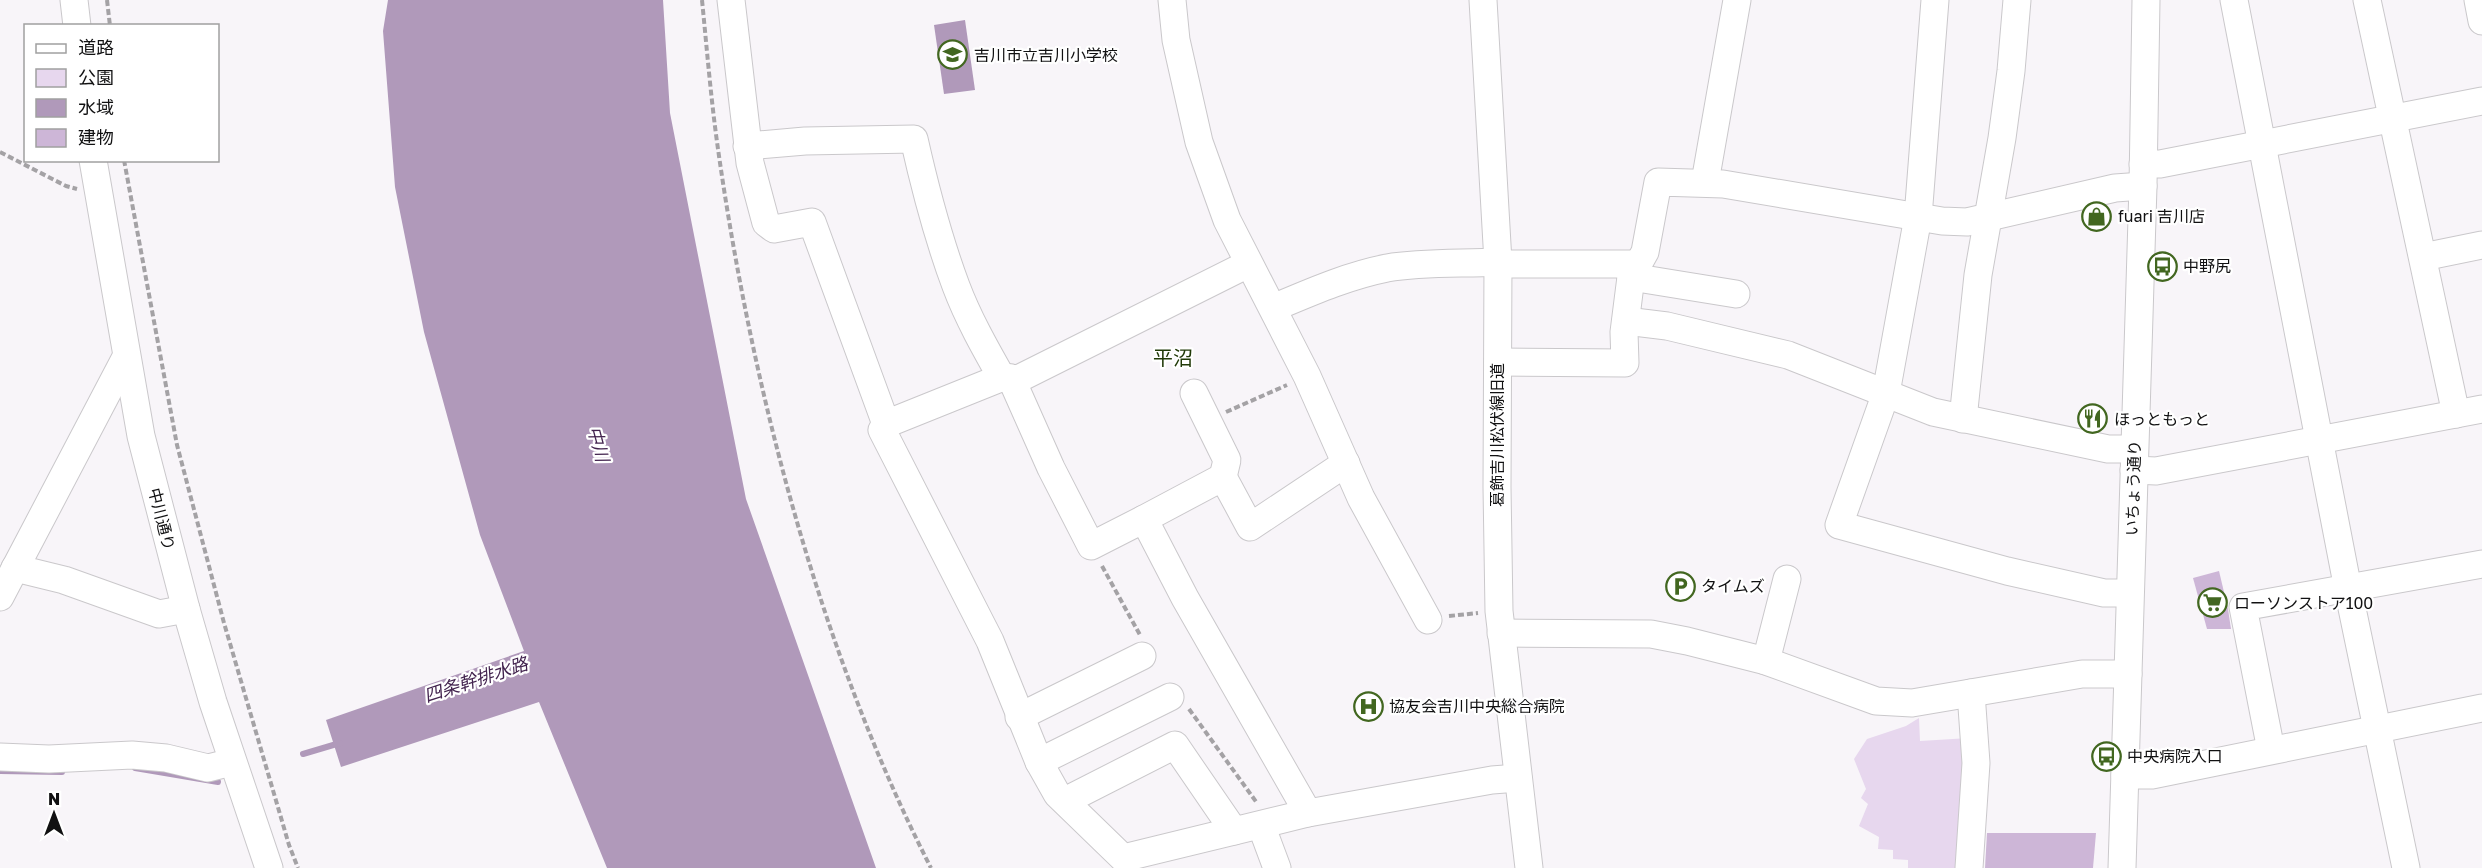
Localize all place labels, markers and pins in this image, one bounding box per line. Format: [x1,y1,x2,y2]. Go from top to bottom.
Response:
school or university icon: 吉川市立吉川小学校 [937,39,969,71]
place label: 吉川市立吉川小学校 [974,45,1118,65]
shop icon: fuari 吉川店 [2081,200,2113,232]
place label: fuari 吉川店 [2118,206,2205,226]
bus stop icon: 中野尻 [2146,250,2178,282]
place label: 中野尻 [2183,256,2231,276]
restaurant icon: ほっともっと [2077,403,2109,435]
place label: ほっともっと [2114,409,2210,429]
parking icon: タイムズ [1664,570,1696,602]
place label: タイムズ [1701,576,1765,596]
supermarket icon: ローソンストア100 [2197,587,2229,619]
place label: ローソンストア100 [2234,593,2373,613]
hospital icon: 協友会吉川中央総合病院 [1352,690,1384,722]
place label: 協友会吉川中央総合病院 [1389,696,1565,716]
bus stop icon: 中央病院入口 [2090,740,2122,772]
place label: 中央病院入口 [2127,746,2223,766]

